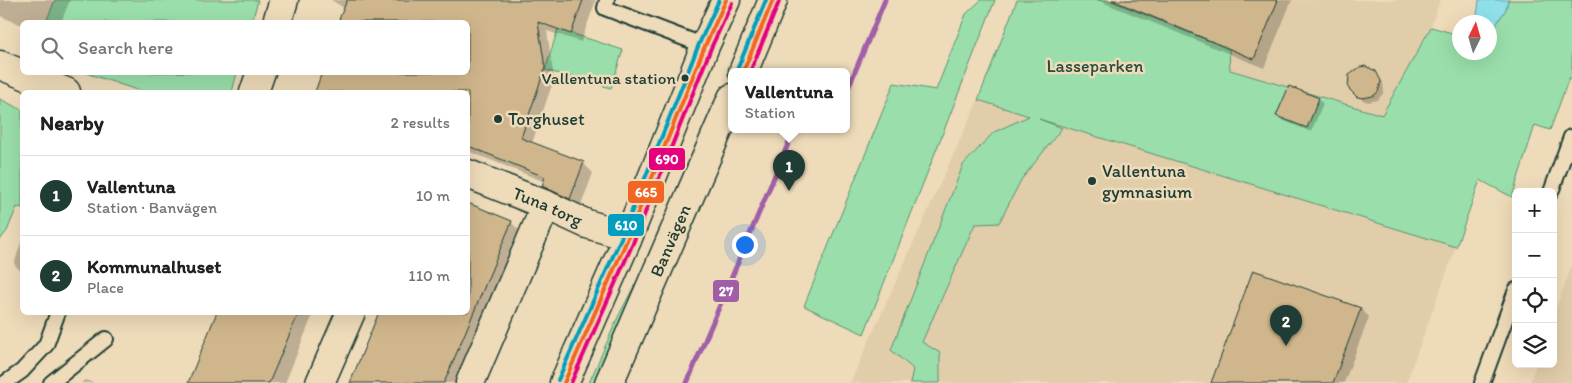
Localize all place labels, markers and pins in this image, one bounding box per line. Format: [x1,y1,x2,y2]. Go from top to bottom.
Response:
place label: Vallentuna station [541,68,676,88]
marker: Vallentuna station [680,73,690,83]
place label: Torghuset [508,108,585,130]
marker: Torghuset [492,113,504,125]
pin: 1 [773,150,805,191]
place label: Vallentuna gymnasium [1102,160,1192,203]
marker: Vallentuna gymnasium [1086,175,1098,187]
pin: 2 [1270,305,1302,346]

